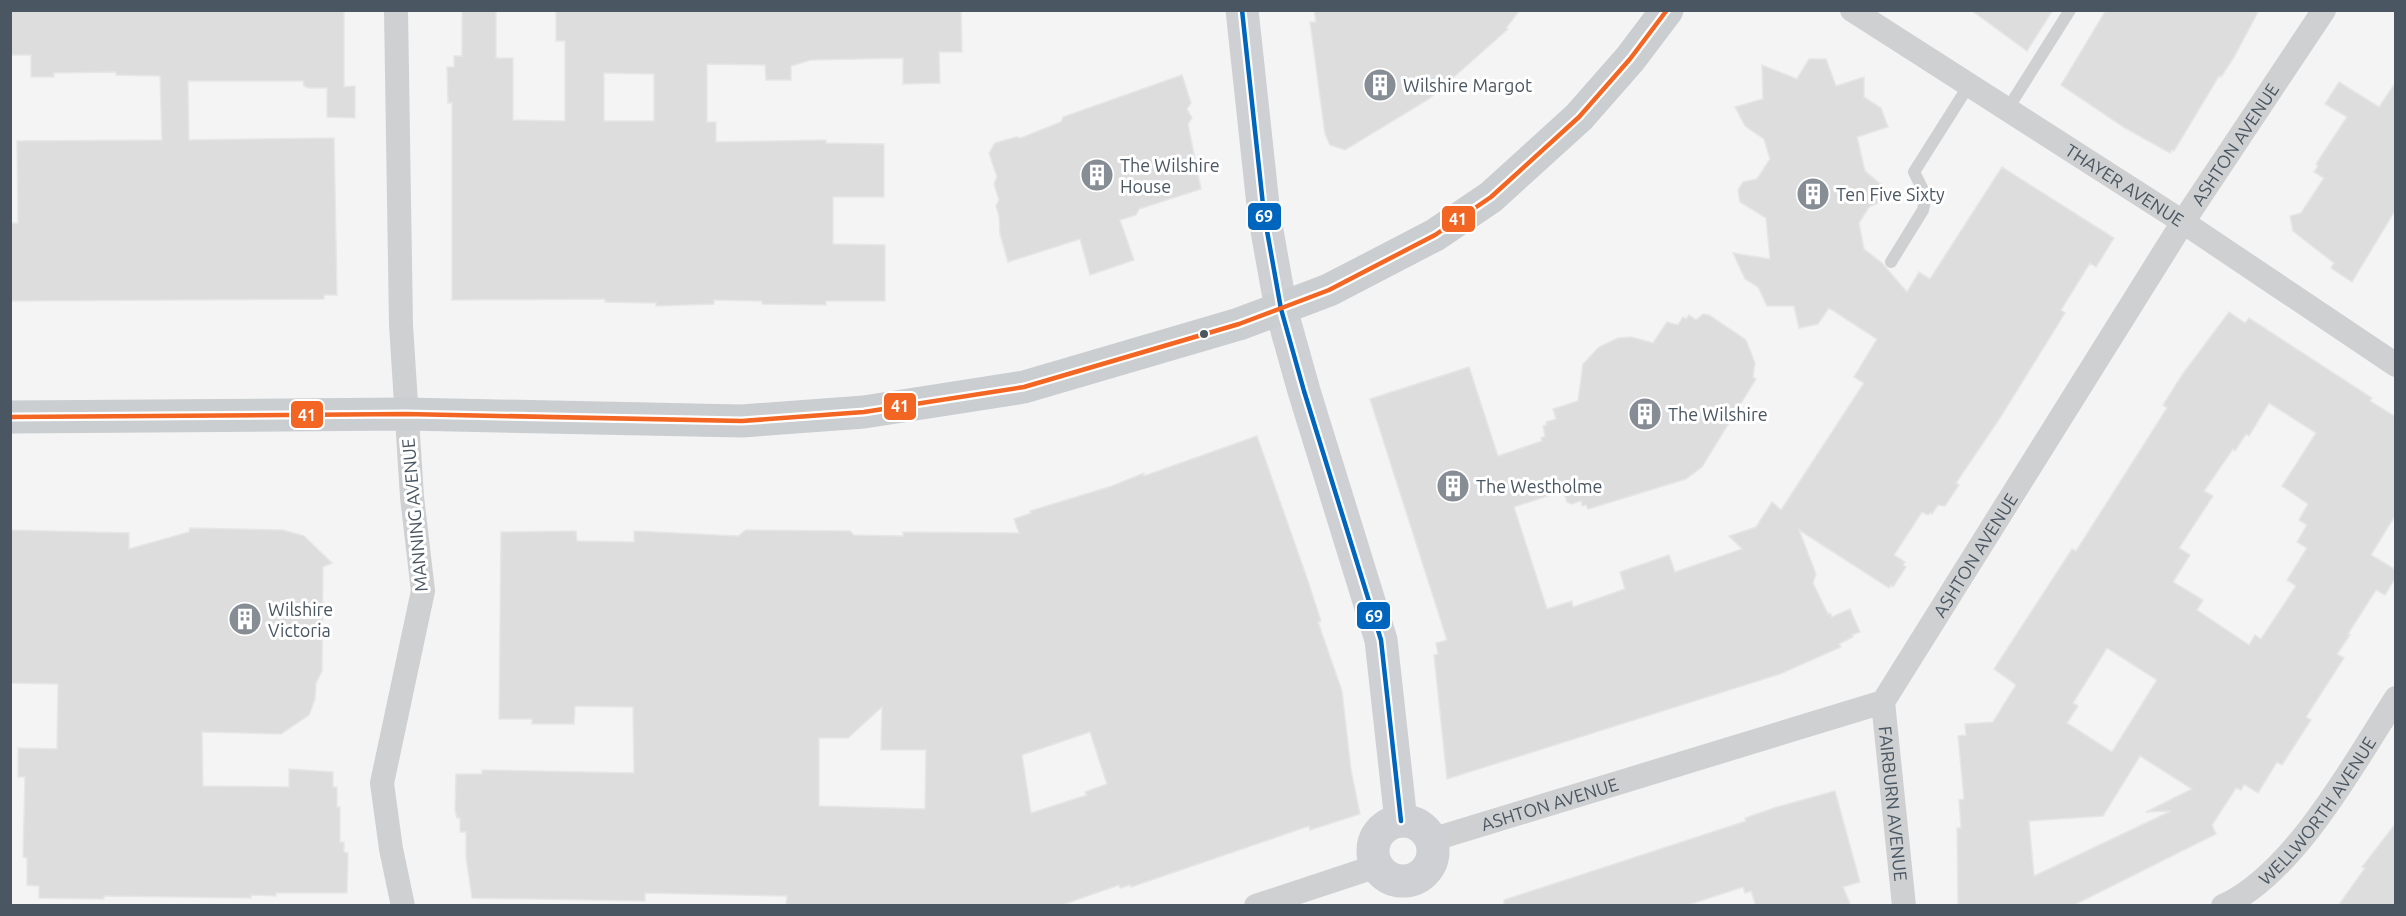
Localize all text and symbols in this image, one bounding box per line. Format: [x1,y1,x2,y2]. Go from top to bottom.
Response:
building icon: Wilshire Margot [1362,67,1398,103]
place label: Wilshire Margot [1403,75,1532,95]
street label: ASHTON AVENUE [2187,80,2282,209]
street label: THAYER AVENUE [2062,140,2188,230]
place label: The Wilshire House [1120,155,1220,196]
building icon: The Wilshire House [1079,157,1115,193]
building icon: Ten Five Sixty [1795,176,1831,212]
place label: Ten Five Sixty [1836,184,1945,204]
line badge: 69 [1247,202,1282,231]
line badge: 41 [1441,205,1476,233]
text: 69 [1255,207,1273,225]
text: 41 [1449,210,1467,228]
unlabelled marker [1198,328,1210,340]
line badge: 41 [883,392,917,421]
building icon: The Wilshire [1627,396,1663,432]
text: 41 [891,397,909,415]
line badge: 41 [290,400,324,429]
place label: The Wilshire [1668,404,1768,424]
text: 41 [298,406,316,424]
street label: MANNING AVENUE [397,437,431,593]
building icon: The Westholme [1435,468,1471,504]
place label: The Westholme [1476,476,1603,496]
street label: ASHTON AVENUE [1929,489,2021,621]
place label: Wilshire Victoria [268,599,333,640]
building icon: Wilshire Victoria [227,601,263,637]
line badge: 69 [1356,601,1391,630]
text: 69 [1365,607,1383,625]
street label: FAIRBURN AVENUE [1876,725,1911,882]
street label: WELLWORTH AVENUE [2254,733,2379,889]
street label: ASHTON AVENUE [1479,773,1621,834]

